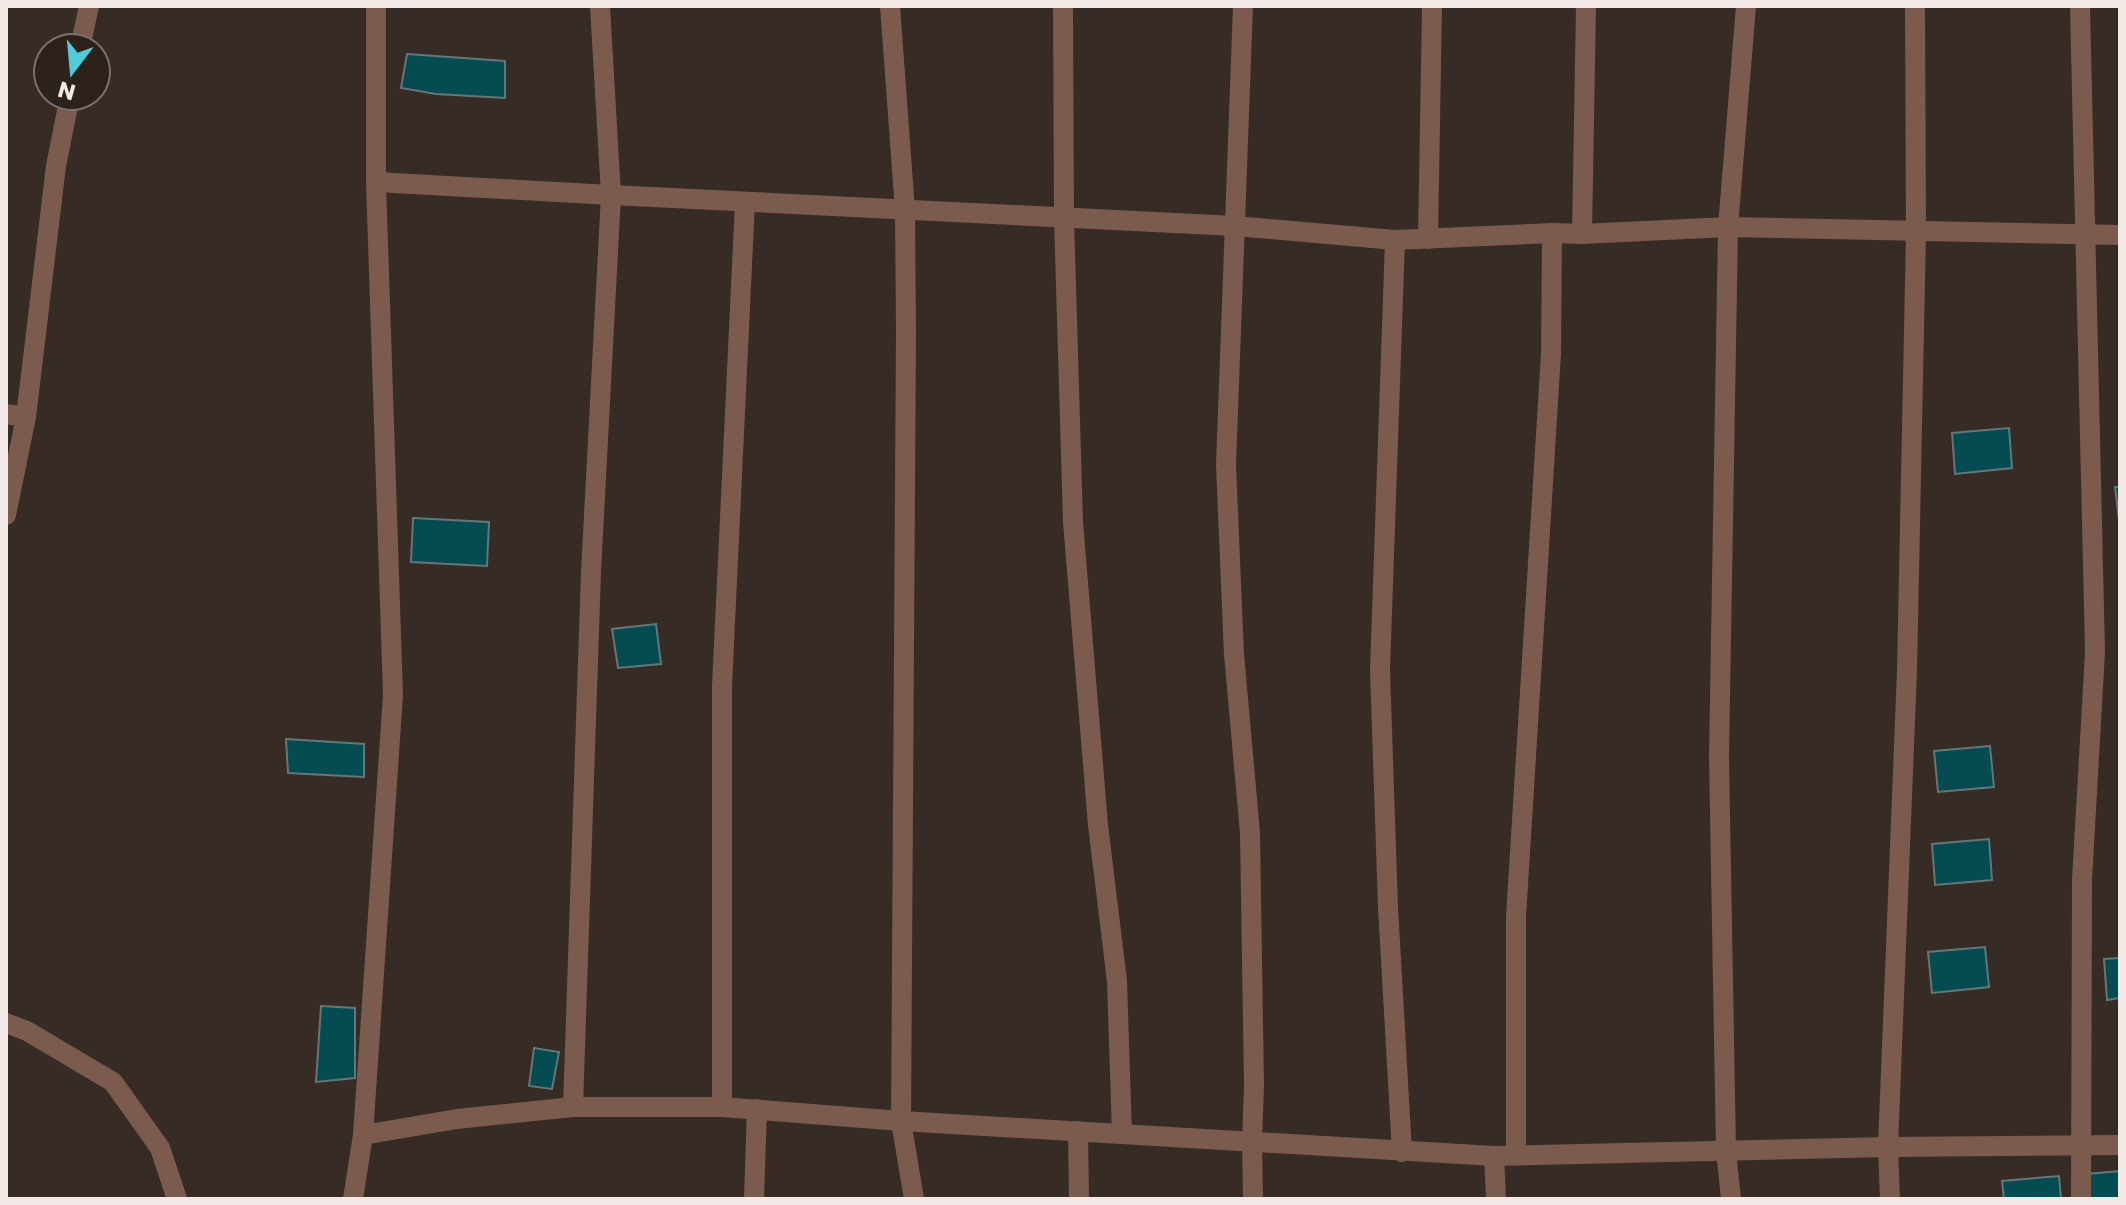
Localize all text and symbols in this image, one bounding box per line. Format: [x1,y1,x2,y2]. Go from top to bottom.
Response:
north arrow [32,32,112,112]
text: N [54,74,79,108]

